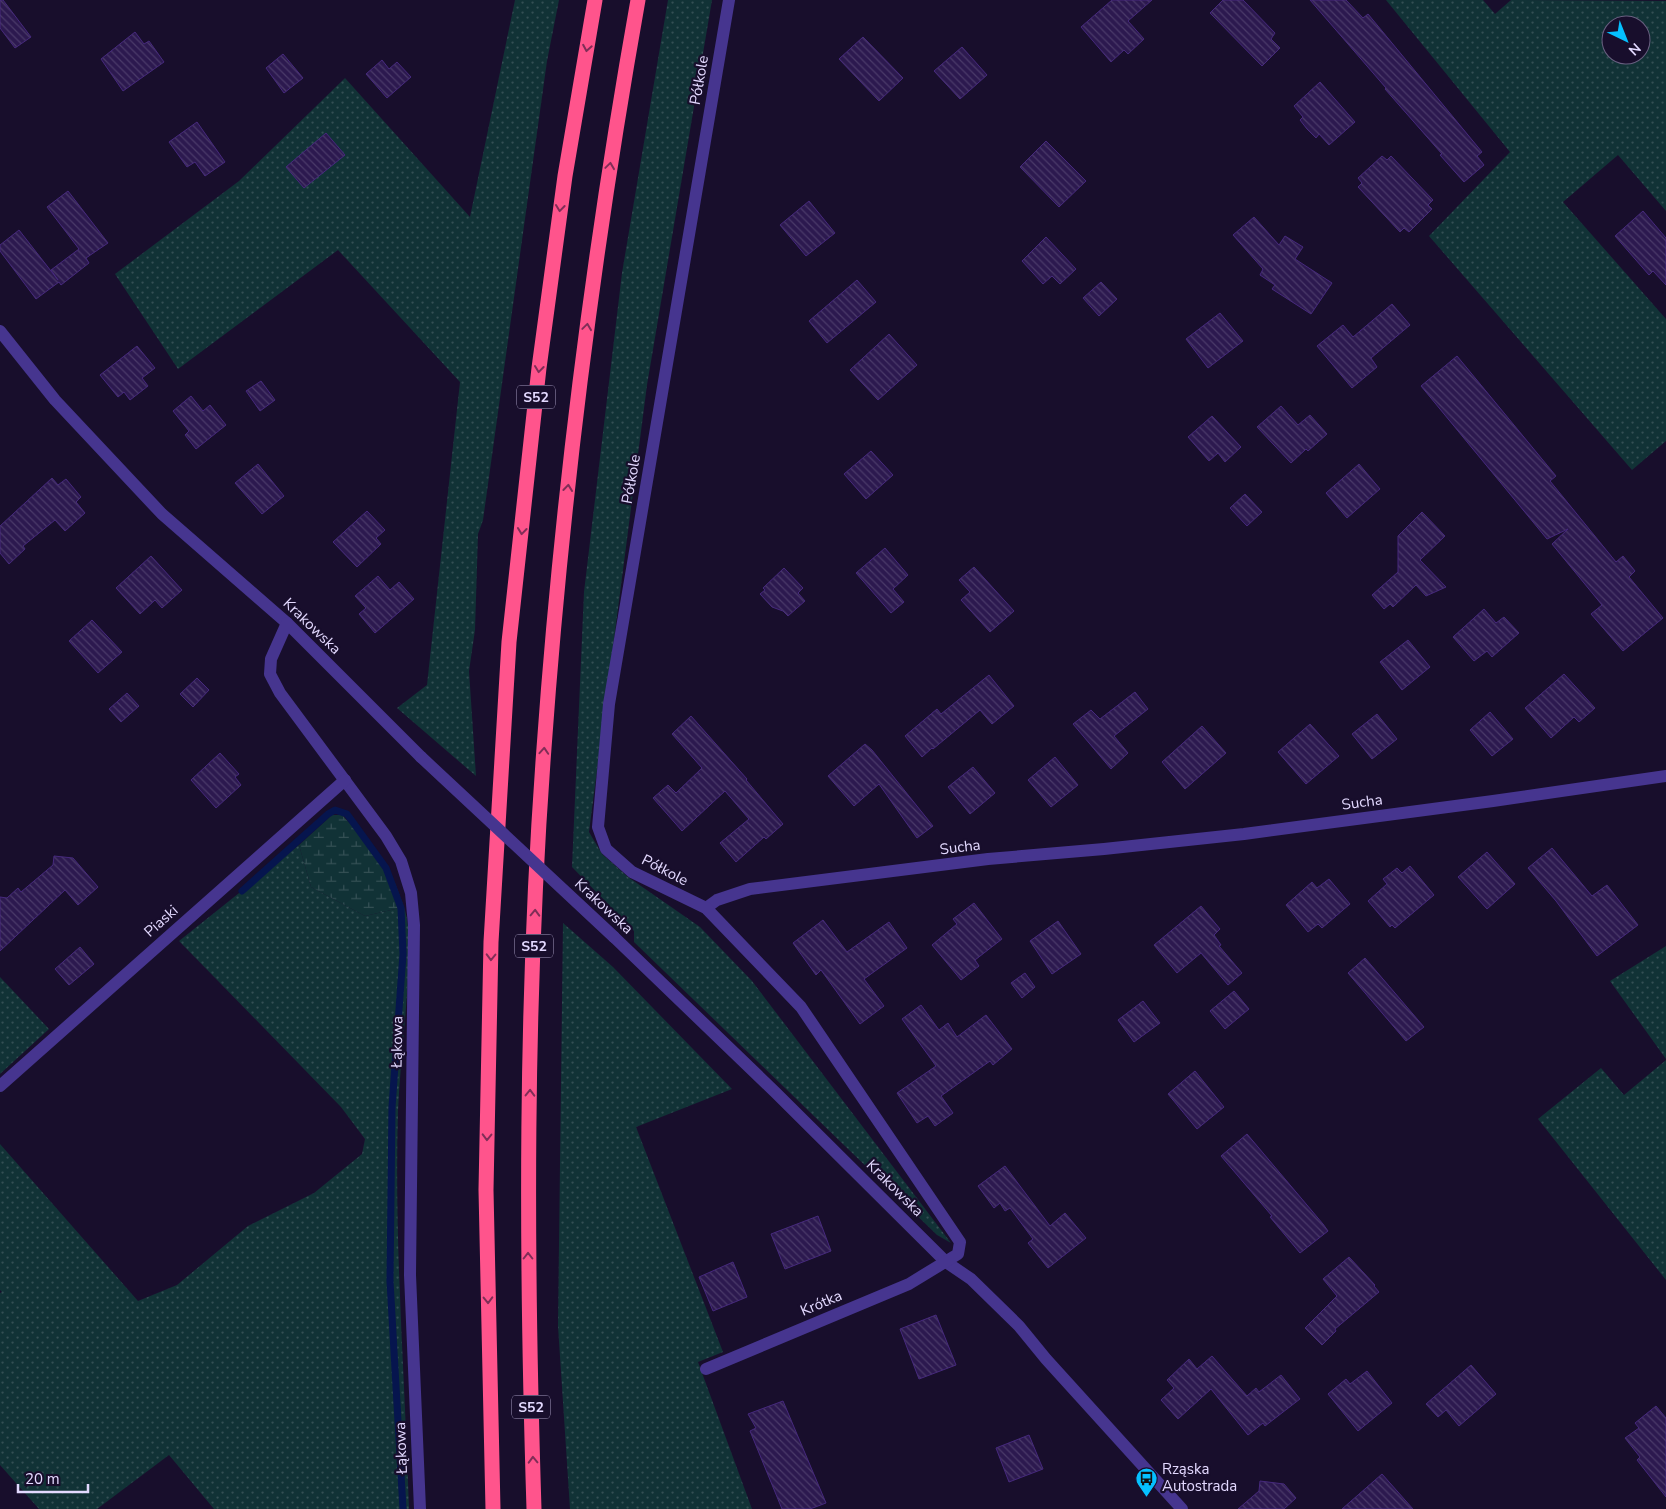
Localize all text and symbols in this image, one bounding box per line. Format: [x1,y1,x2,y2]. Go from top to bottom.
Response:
north arrow [1601,15,1651,65]
text: N [1624,39,1645,60]
one-way arrow [582,44,592,52]
street label: Półkole [685,54,713,106]
one-way arrow [605,162,615,171]
one-way arrow [555,205,566,213]
one-way arrow [582,323,592,331]
one-way arrow [534,366,545,374]
road number: S52 [517,386,555,408]
street label: Półkole [617,453,645,505]
one-way arrow [562,484,573,492]
one-way arrow [516,527,527,535]
street label: Krakowska [279,593,345,659]
one-way arrow [538,747,549,755]
street label: Sucha [1340,789,1384,815]
street label: Sucha [938,835,982,859]
street label: Półkole [638,850,692,890]
street label: Krakowska [570,874,638,938]
street label: Piaski [140,900,182,942]
one-way arrow [530,909,540,917]
road number: S52 [515,934,553,958]
one-way arrow [486,954,496,962]
street label: Łąkowa [387,1016,407,1069]
one-way arrow [525,1089,535,1097]
one-way arrow [482,1134,492,1142]
street label: Krakowska [862,1155,928,1221]
one-way arrow [523,1252,533,1260]
street label: Krótka [797,1285,845,1321]
one-way arrow [483,1296,493,1304]
road number: S52 [512,1395,550,1418]
street label: Łąkowa [390,1422,412,1475]
one-way arrow [527,1456,538,1464]
place label: Rząska Autostrada [1162,1459,1237,1496]
scale bar [18,1462,88,1494]
bus stop icon: Rząska Autostrada [1134,1466,1158,1497]
text: 20 m [25,1469,60,1489]

